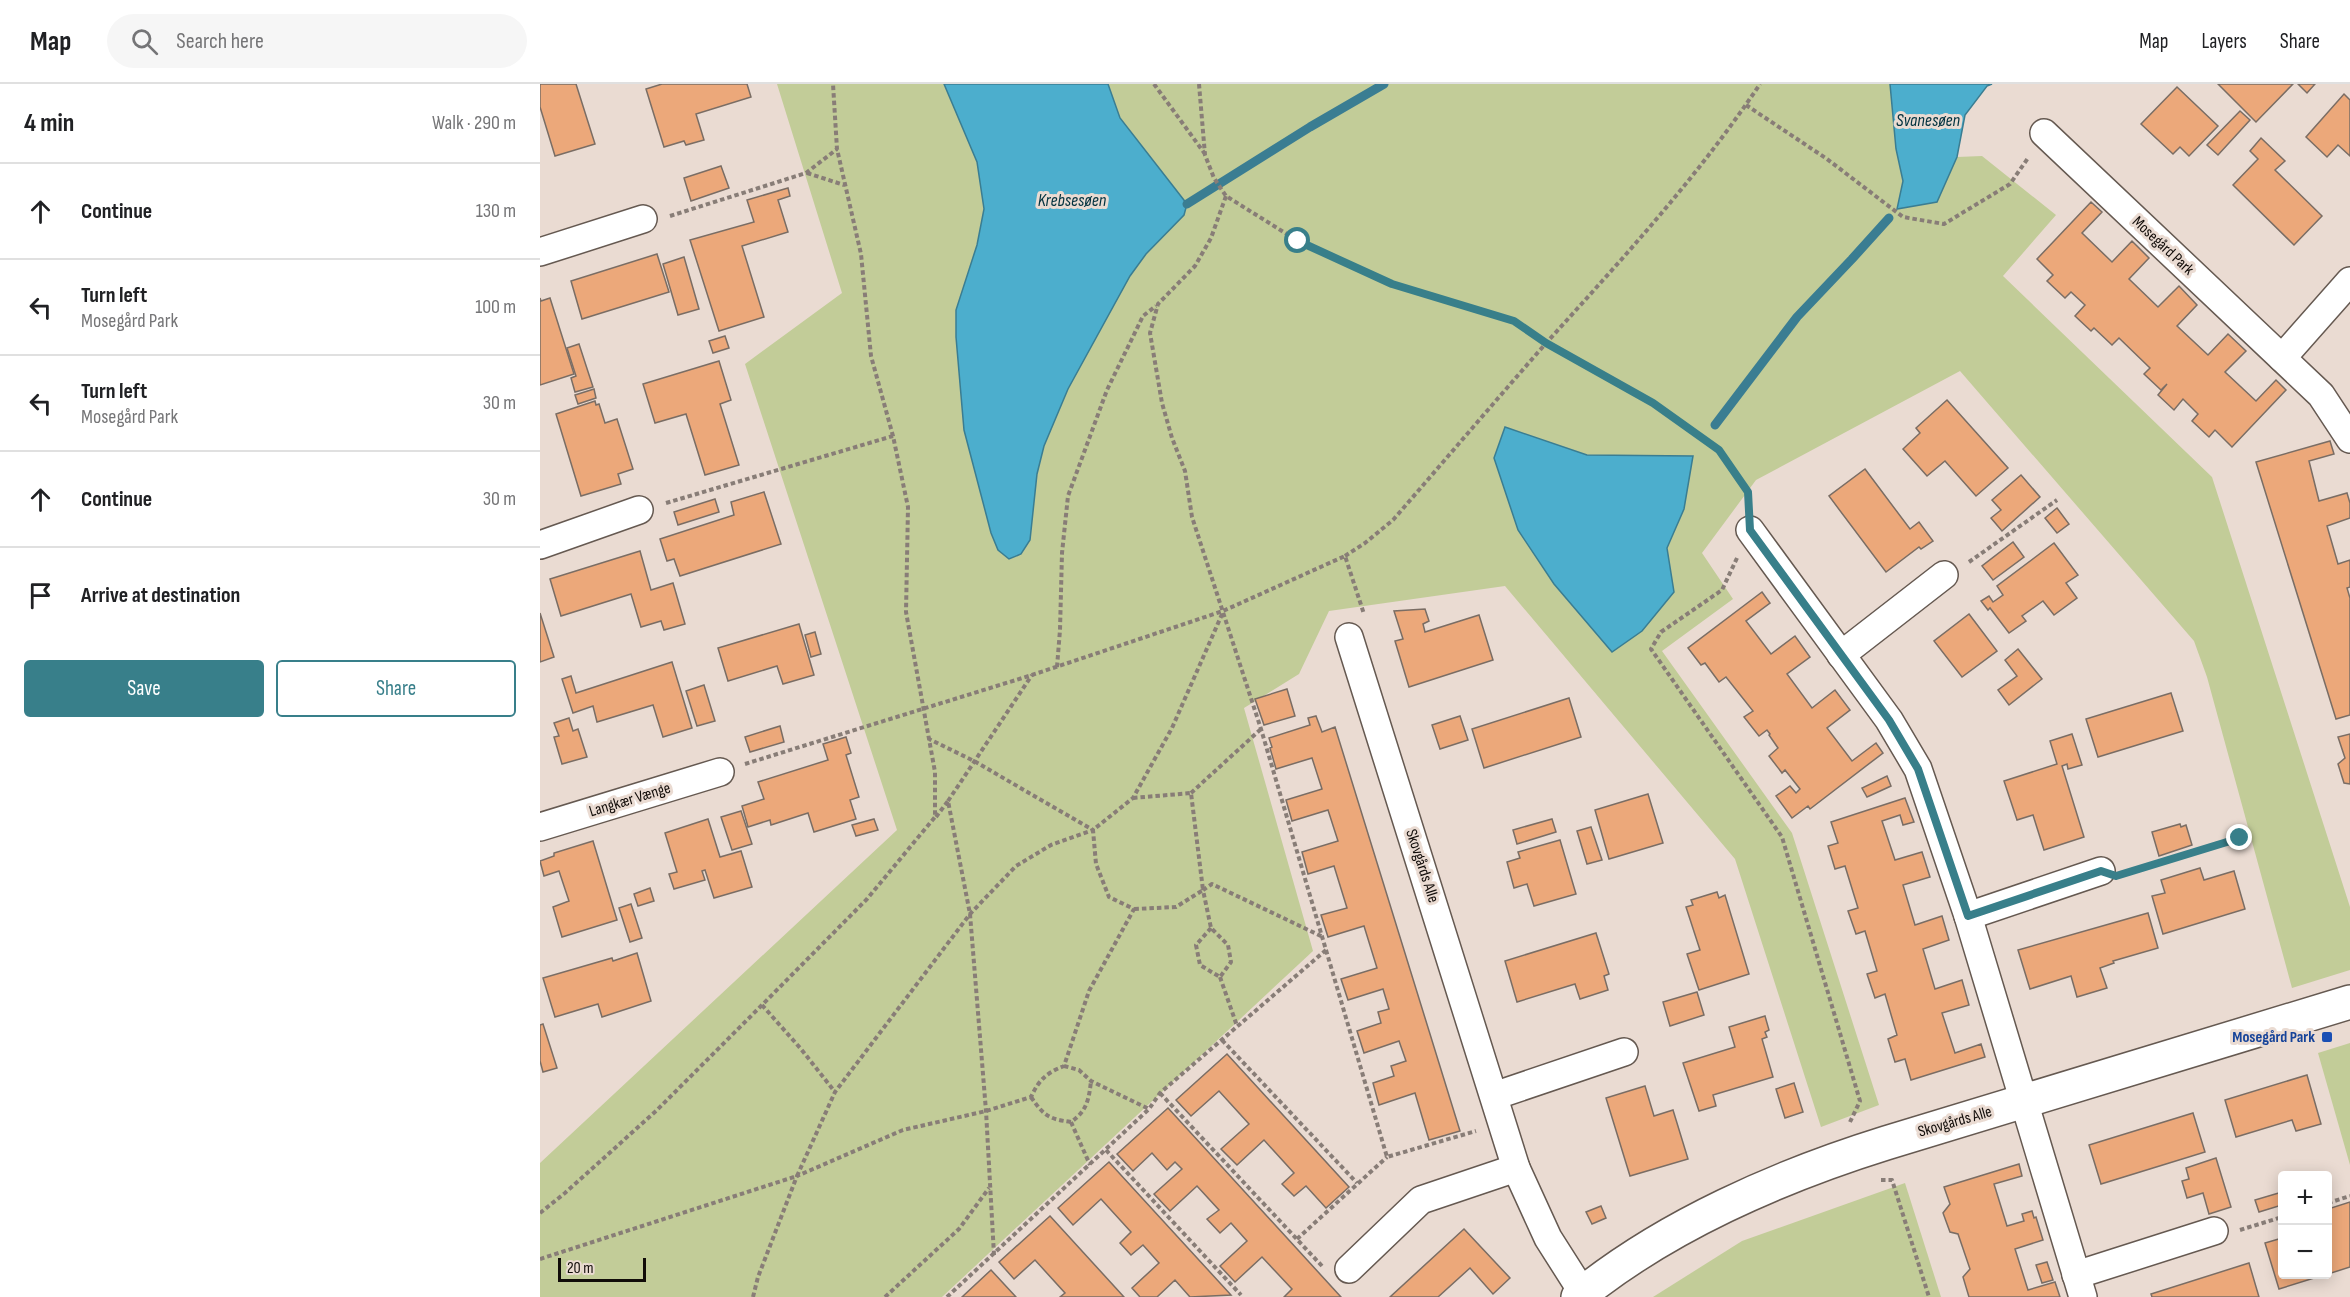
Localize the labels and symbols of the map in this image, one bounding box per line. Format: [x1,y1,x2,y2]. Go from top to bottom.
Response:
water label: Svanesøen [1896,110,1961,131]
water label: Krebsesøen [1038,190,1107,211]
street label: Mosegård Park [2128,213,2198,279]
route start [1284,227,1310,253]
street label: Langkær Vænge [587,779,673,821]
route end [2226,824,2252,850]
street label: Skovgårds Alle [1401,827,1443,905]
place label: Mosegård Park [2232,1028,2315,1047]
marker: Mosegård Park [2320,1030,2334,1044]
street label: Skovgårds Alle [1916,1102,1994,1142]
scale bar [558,1255,646,1282]

